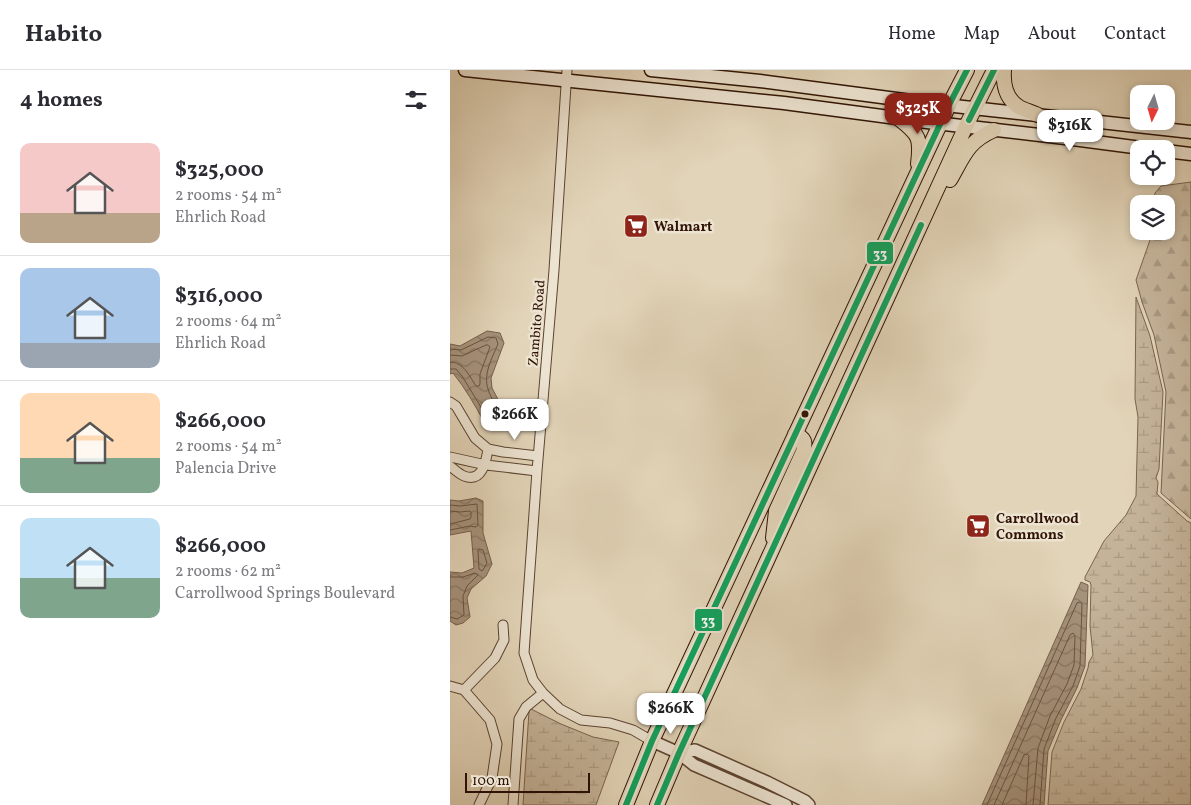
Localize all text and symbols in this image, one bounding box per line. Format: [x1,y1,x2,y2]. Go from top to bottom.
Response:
text: Habito [25,18,102,52]
text: Home [888,22,936,47]
text: Map [964,22,1000,47]
text: About [1028,22,1076,47]
text: Contact [1104,22,1166,47]
north arrow [1130,85,1175,130]
map controls [1130,85,1175,240]
text: 4 homes [20,86,103,115]
icon: filters [402,86,430,114]
pin: $325K [883,92,953,135]
text: $325K [896,98,940,120]
pin: $316K [1035,109,1105,152]
text: $316K [1048,115,1092,137]
button: locate [1130,140,1175,185]
text: $325,000 [175,156,264,185]
icon: home [60,163,120,223]
text: 2 rooms · 54 m² [175,185,282,207]
button: layers [1130,195,1175,240]
text: Ehrlich Road [175,207,266,229]
supermarket icon: Walmart [623,213,649,239]
place label: Walmart [654,218,712,237]
line badge: 33 [866,241,894,265]
text: 33 [873,245,887,264]
street label: Zambito Road [524,279,551,367]
text: $316,000 [175,282,263,311]
icon: home [60,288,120,348]
text: 2 rooms · 64 m² [175,311,282,333]
text: Ehrlich Road [175,333,266,355]
pin: $266K [480,398,550,441]
text: $266K [492,404,538,426]
text: $266,000 [175,407,266,436]
unlabelled marker [800,409,810,419]
icon: home [60,413,120,473]
text: 2 rooms · 54 m² [175,436,282,458]
text: Palencia Drive [175,458,276,480]
place label: Carrollwood Commons [996,510,1079,545]
supermarket icon: Carrollwood Commons [965,513,991,539]
text: $266,000 [175,532,266,561]
icon: home [60,538,120,598]
text: 2 rooms · 62 m² [175,561,281,583]
text: Carrollwood Springs Boulevard [175,583,395,605]
line badge: 33 [694,608,723,632]
text: 33 [701,612,715,631]
pin: $266K [636,692,706,735]
text: $266K [648,698,694,720]
scale bar [465,770,590,793]
text: 100 m [472,772,510,791]

